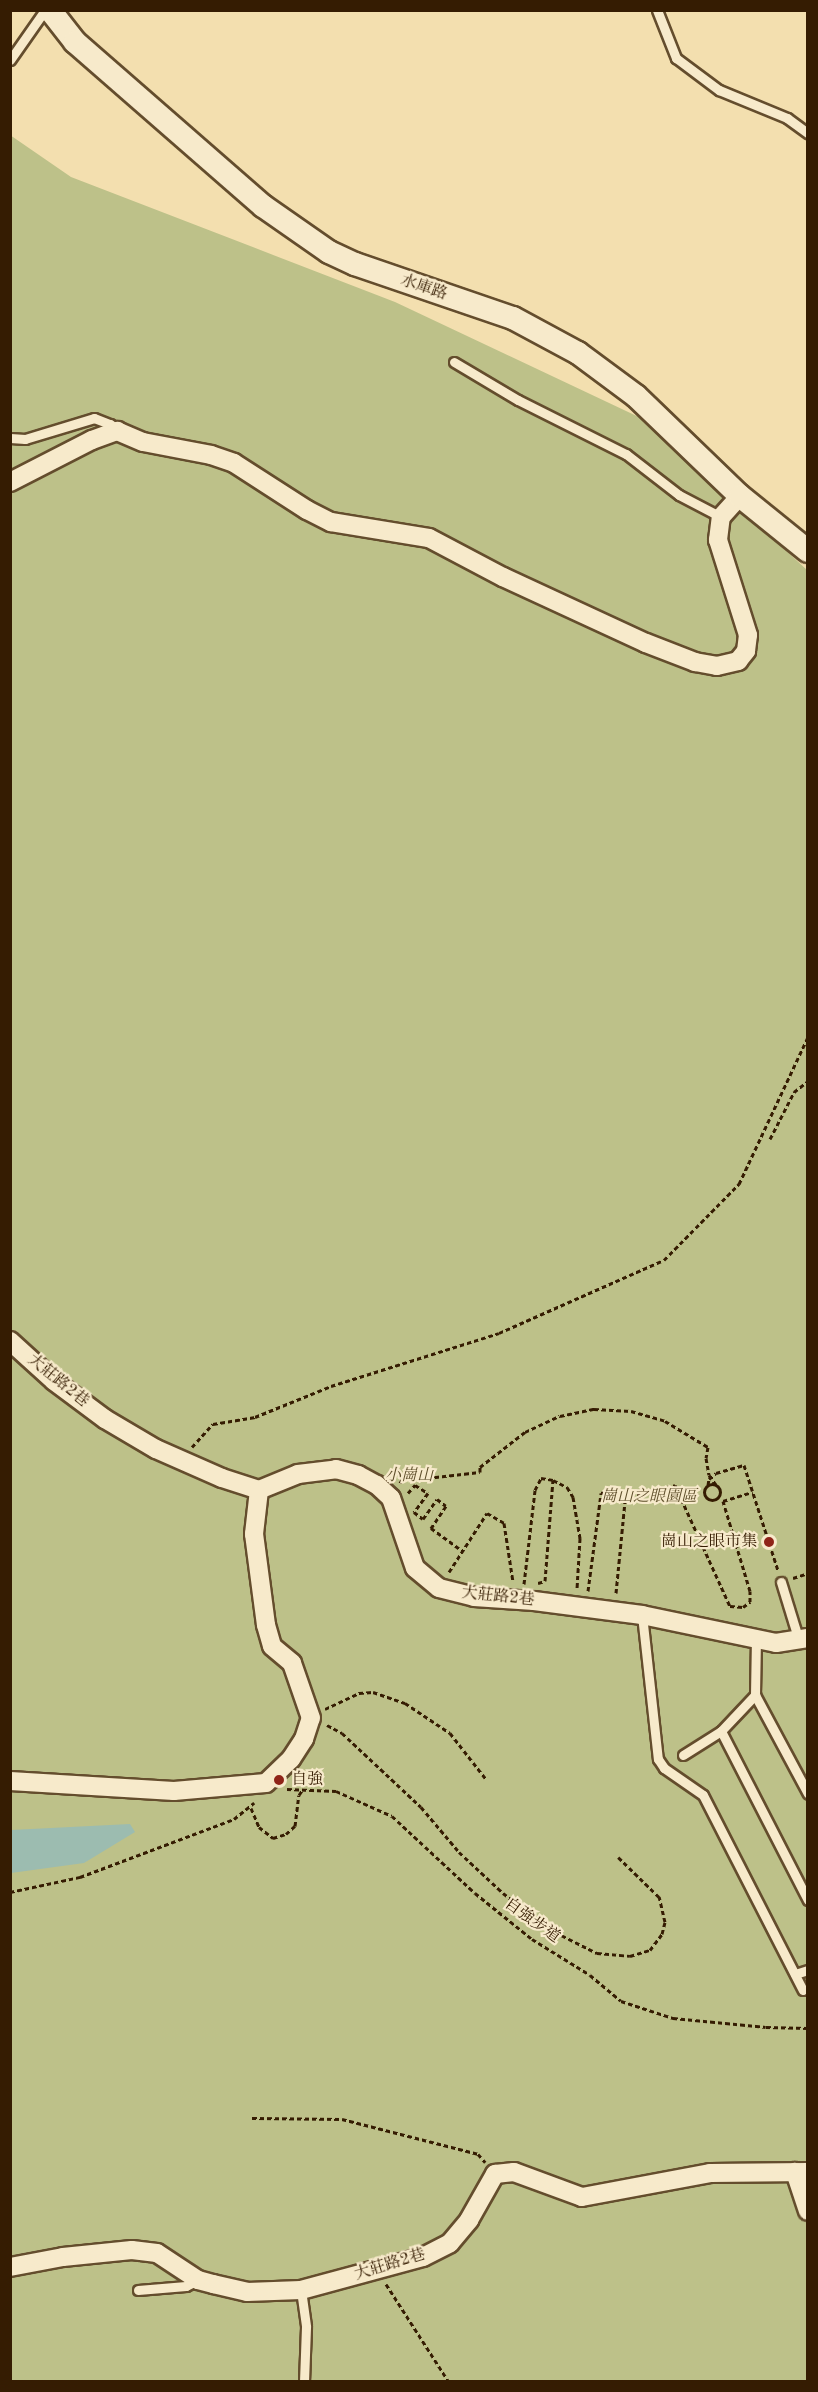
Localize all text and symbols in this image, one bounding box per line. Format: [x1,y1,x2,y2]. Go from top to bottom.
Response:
street label: 水庫路 [398,271,450,305]
street label: 大莊路2巷 [23,1350,93,1412]
park label: 小崗山 [385,1466,433,1486]
park label: 崗山之眼園區 [601,1487,697,1507]
place label: 崗山之眼市集 [661,1532,757,1552]
marker: 崗山之眼市集 [762,1535,776,1549]
street label: 大莊路2巷 [461,1584,535,1610]
place label: 自強 [291,1770,323,1790]
marker: 自強 [272,1773,286,1787]
street label: 自強步道 [500,1894,564,1948]
street label: 大莊路2巷 [352,2245,428,2285]

